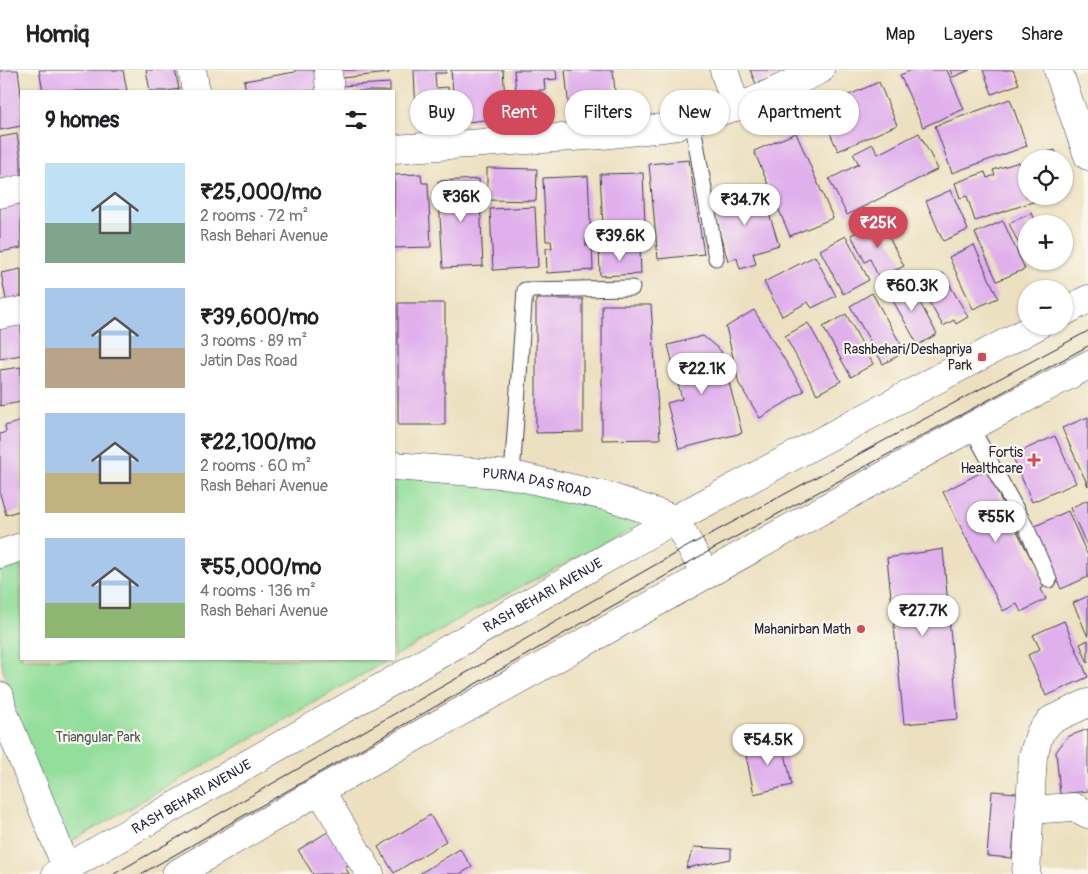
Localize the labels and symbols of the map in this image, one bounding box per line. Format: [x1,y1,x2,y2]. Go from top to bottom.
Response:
pin: ₹36K [431,180,491,223]
pin: ₹34.7K [704,184,786,226]
pin: ₹25K [848,206,908,249]
pin: ₹39.6K [579,220,661,262]
pin: ₹60.3K [871,270,953,312]
place label: Rashbehari/Deshapriya Park [844,341,972,374]
marker: Rashbehari/Deshapriya Park [976,351,988,363]
pin: ₹22.1K [661,352,743,395]
place label: Fortis Healthcare [961,444,1024,477]
marker: Fortis Healthcare [1027,453,1041,467]
street label: PURNA DAS ROAD [482,465,593,502]
pin: ₹55K [966,500,1026,543]
street label: RASH BEHARI AVENUE [480,554,606,636]
pin: ₹27.7K [882,594,964,637]
place label: Mahanirban Math [754,621,851,638]
marker: Mahanirban Math [855,623,867,635]
pin: ₹54.5K [727,724,809,766]
park label: Triangular Park [55,729,141,746]
street label: RASH BEHARI AVENUE [129,756,254,838]

